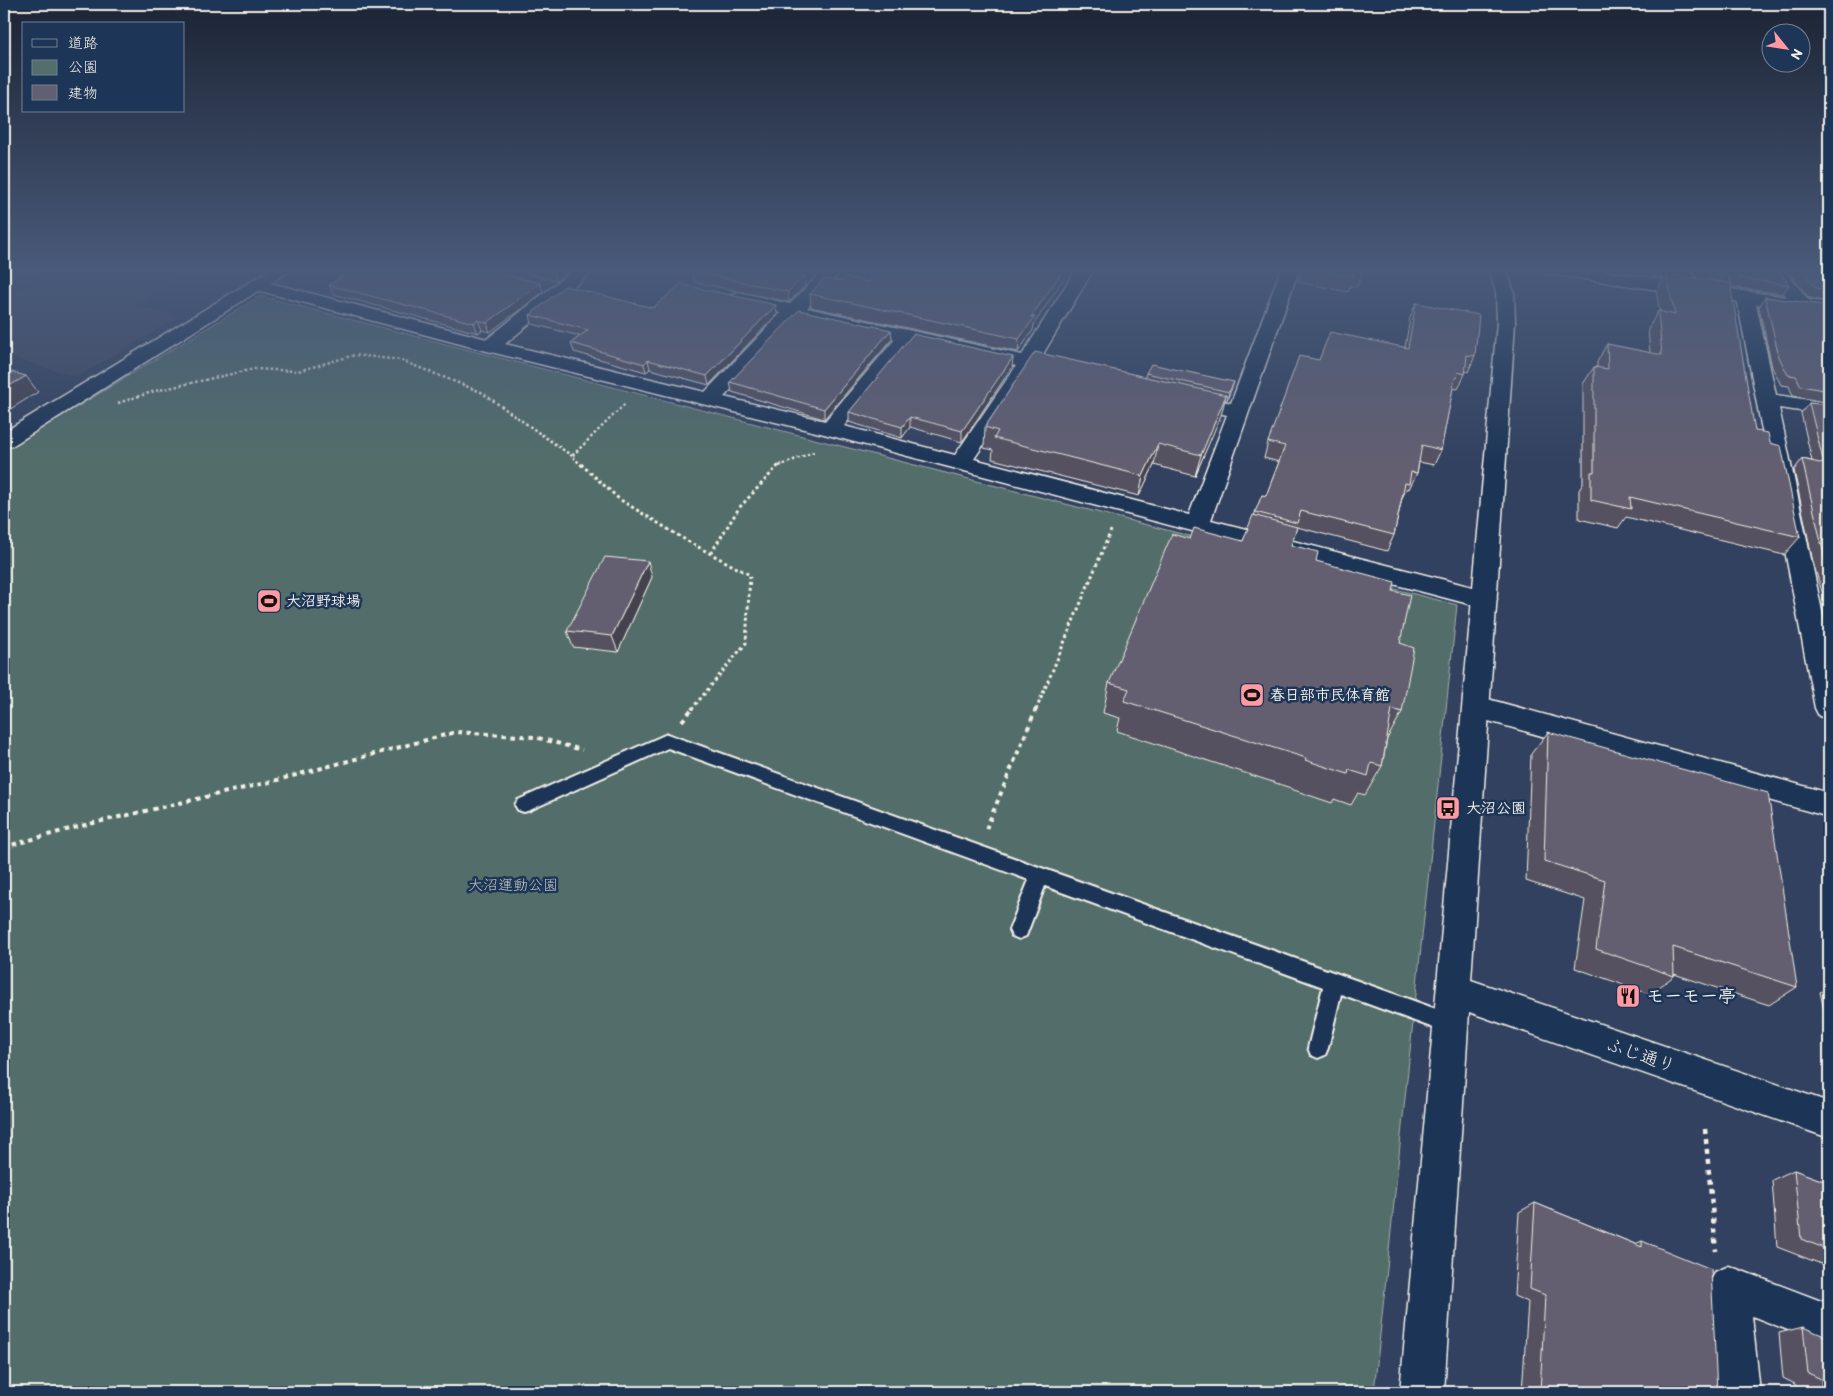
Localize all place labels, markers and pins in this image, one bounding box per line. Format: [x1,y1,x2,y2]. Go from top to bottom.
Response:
sports icon: 大沼野球場 [256,588,282,614]
place label: 大沼野球場 [286,592,361,610]
sports icon: 春日部市民体育館 [1239,682,1265,708]
place label: 春日部市民体育館 [1270,686,1390,704]
bus stop icon: 大沼公園 [1435,795,1461,821]
place label: 大沼公園 [1466,799,1526,817]
restaurant icon: モーモー亭 [1615,983,1641,1009]
place label: モーモー亭 [1646,985,1736,1007]

